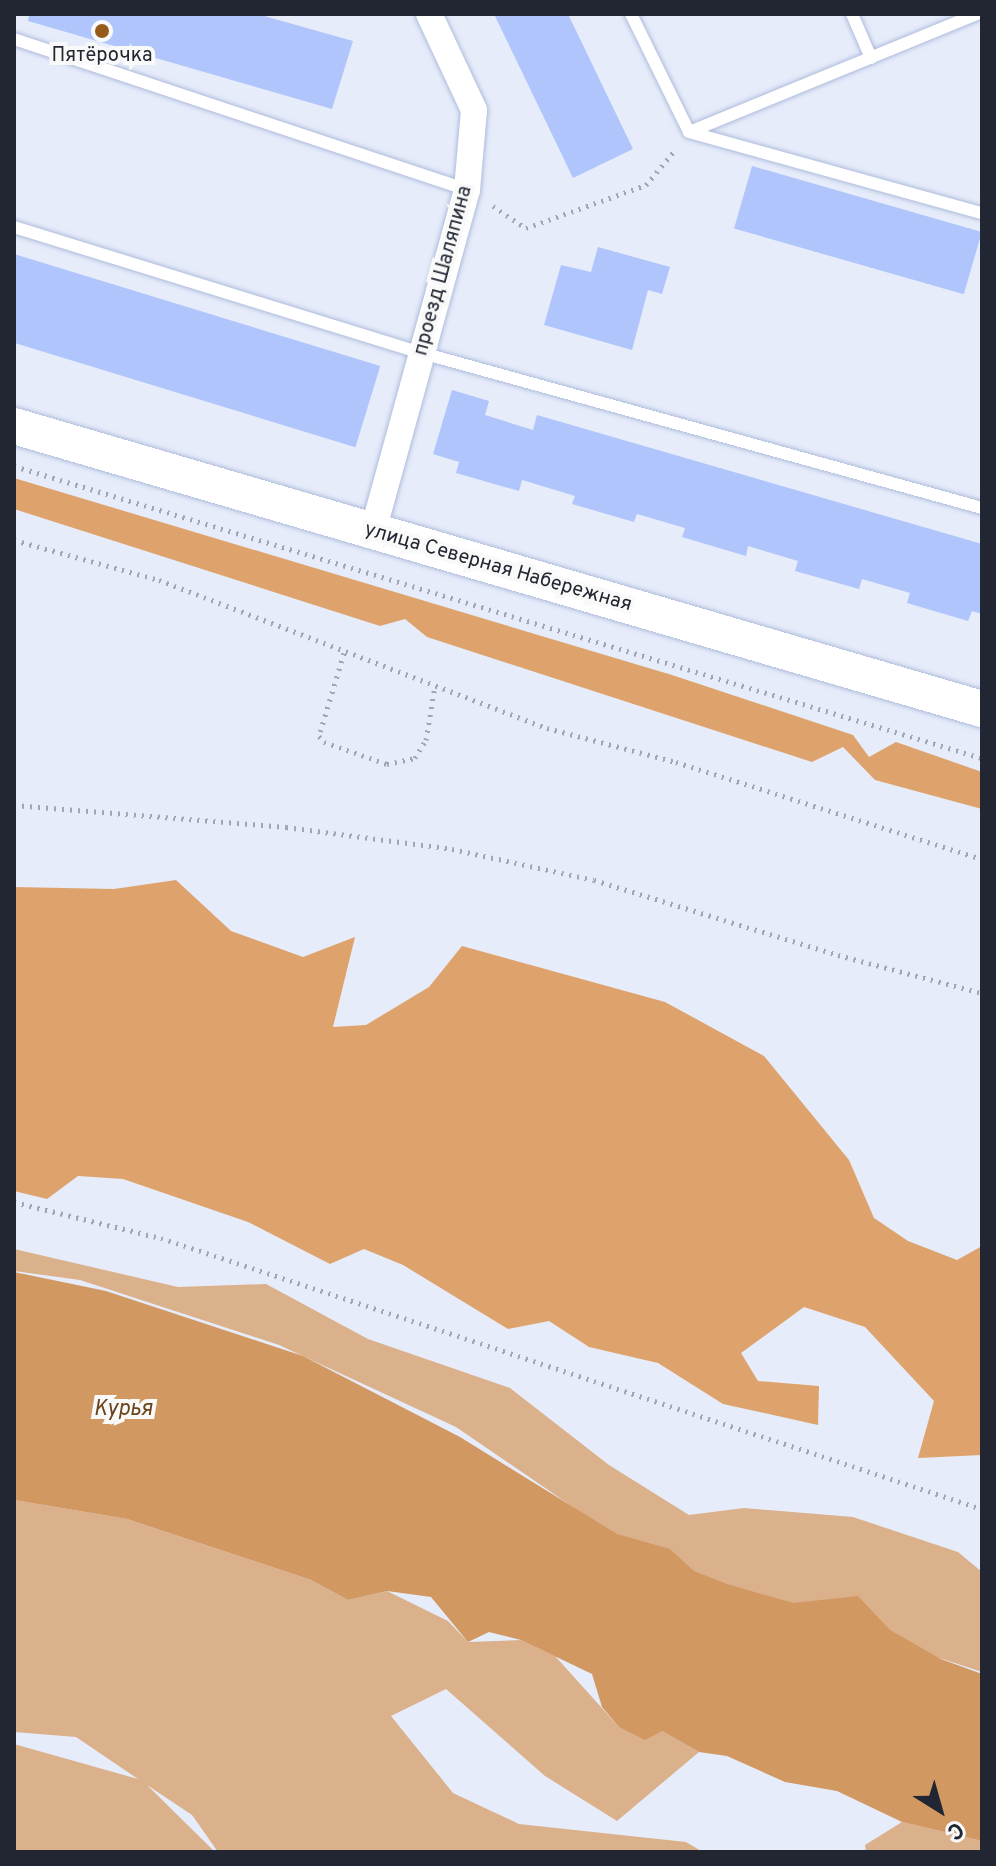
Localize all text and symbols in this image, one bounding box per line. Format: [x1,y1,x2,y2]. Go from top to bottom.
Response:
marker: Пятёрочка [93,22,111,40]
place label: Пятёрочка [51,44,153,68]
street label: проезд Шаляпина [410,183,478,359]
street label: улица Северная Набережная [361,518,635,618]
water label: Курья [94,1397,152,1423]
north arrow [900,1770,980,1850]
text: С [941,1815,968,1845]

